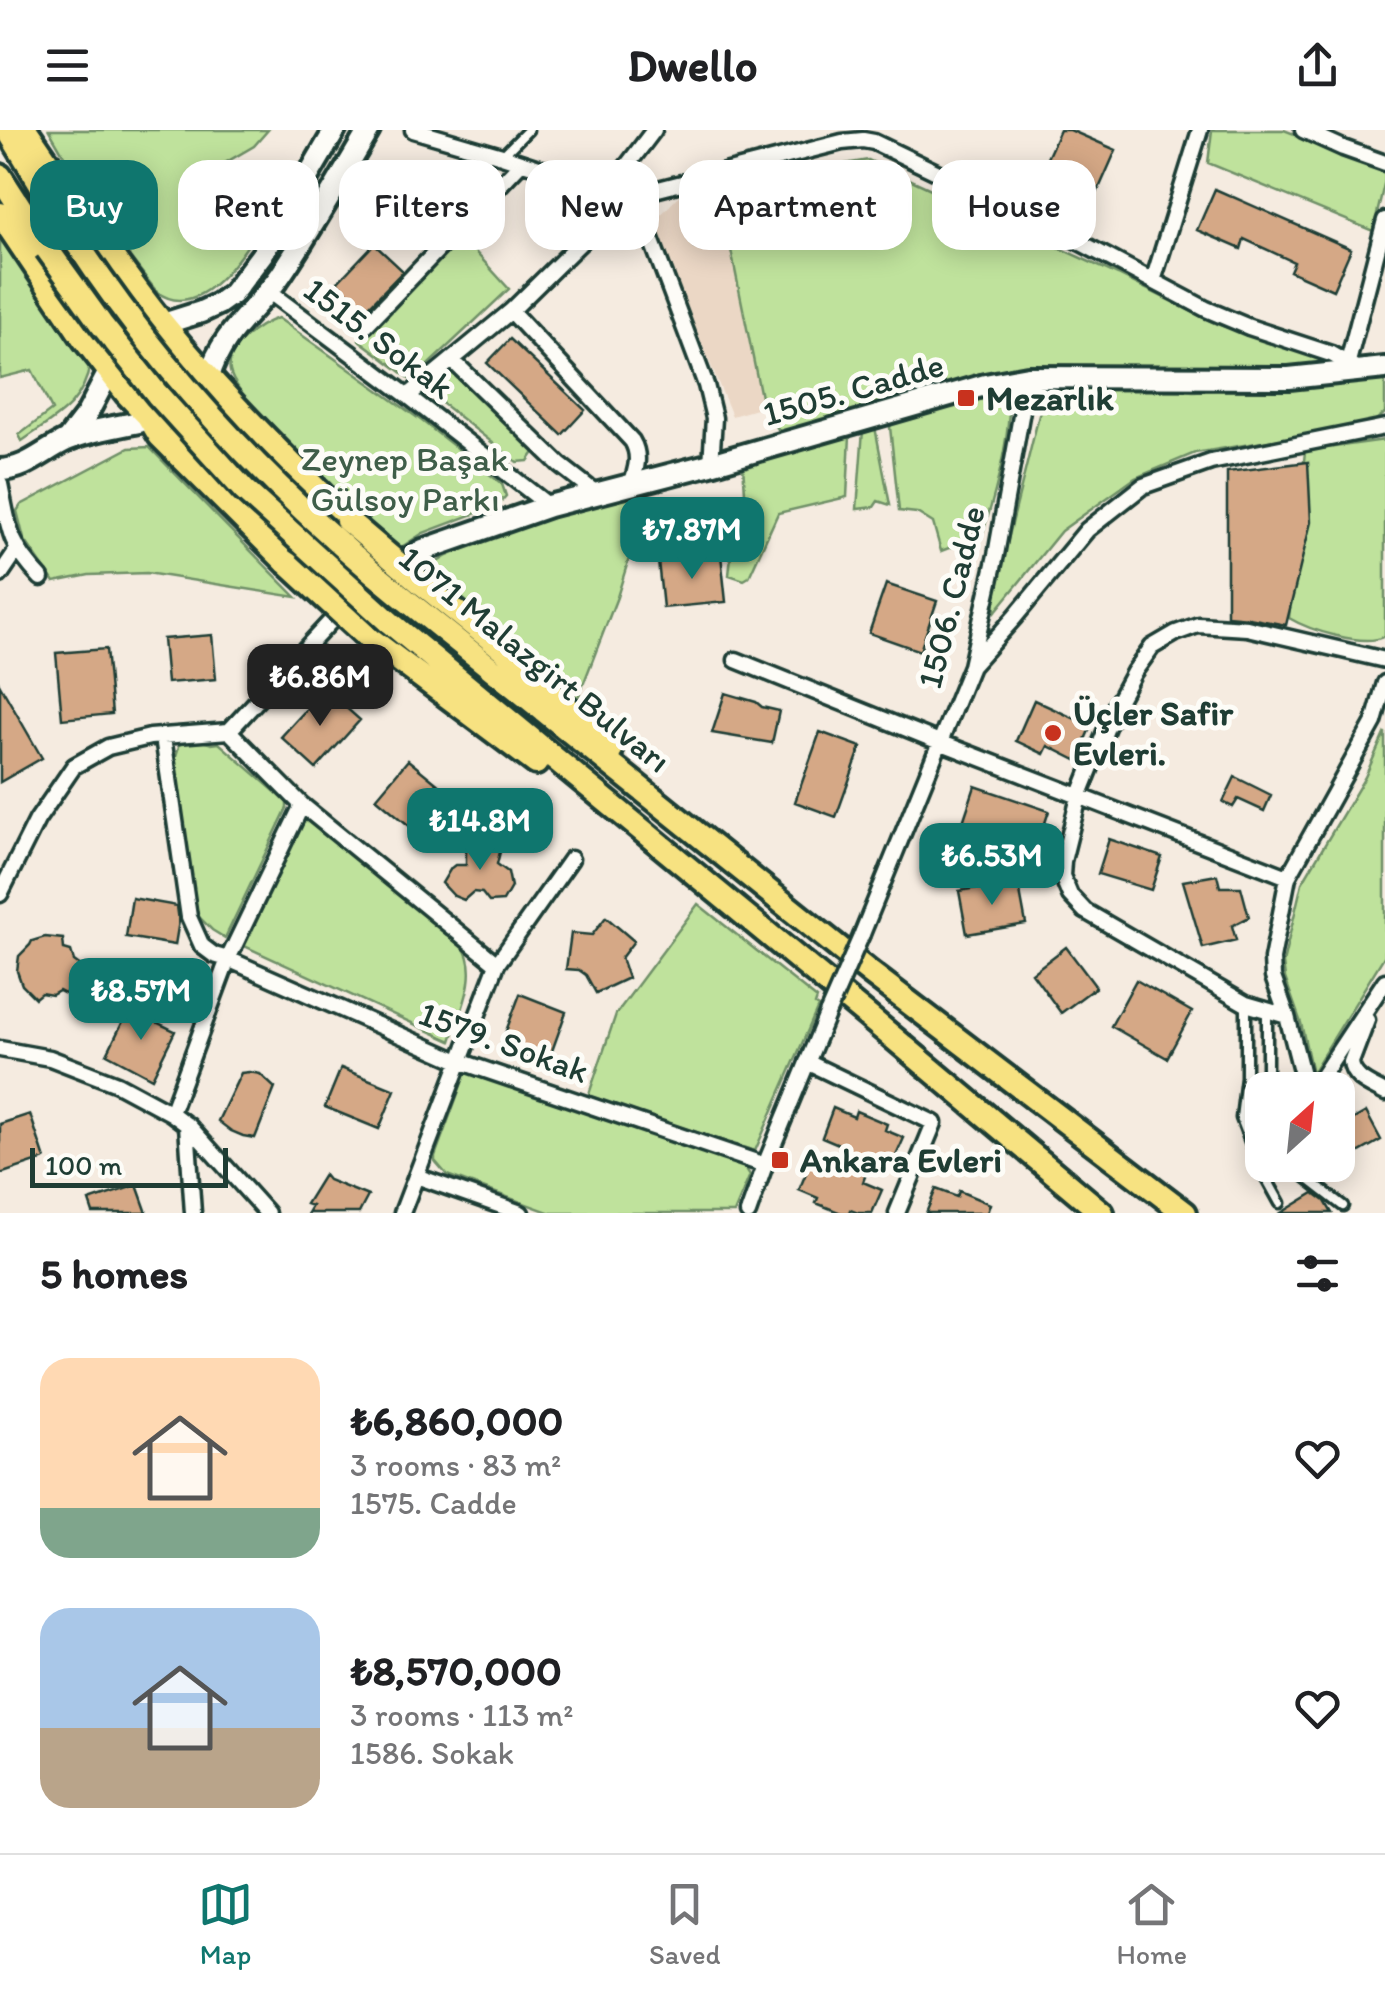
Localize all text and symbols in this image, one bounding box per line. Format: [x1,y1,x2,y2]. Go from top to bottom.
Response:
icon: menu [40,38,95,93]
text: Dwello [627,38,758,92]
icon: share [1290,38,1345,93]
chip: Buy [30,160,158,250]
chip: Rent [178,160,319,250]
chip: Filters [339,160,505,250]
chip: New [525,160,659,250]
chip: Apartment [679,160,912,250]
chip: House [932,160,1096,250]
street label: 1515. Sokak [296,268,462,408]
street label: 1505. Cadde [758,343,948,435]
place label: Mezarlık [986,377,1115,419]
marker: Mezarlık [955,387,977,409]
park label: Zeynep Başak Gülsoy Parkı [301,438,509,520]
pin: ₺7.87M [611,497,773,582]
street label: 1506. Cadde [908,501,994,693]
text: ₺7.87M [642,510,742,548]
street label: 1071 Malazgirt Bulvarı [391,537,679,781]
pin: ₺6.86M [239,644,401,729]
text: ₺6.86M [269,657,371,695]
place label: Üçler Safir Evleri. [1073,692,1234,774]
marker: Üçler Safir Evleri. [1042,722,1064,744]
pin: ₺14.8M [399,788,561,873]
text: ₺14.8M [429,801,531,839]
pin: ₺6.53M [911,823,1073,908]
text: ₺6.53M [941,836,1043,874]
pin: ₺8.57M [60,958,222,1043]
text: ₺8.57M [91,971,191,1009]
street label: 1579. Sokak [413,992,595,1092]
north arrow [1245,1072,1355,1182]
map controls [1245,1072,1355,1182]
place label: Ankara Evleri [800,1139,1002,1181]
scale bar [30,1143,228,1188]
text: 100 m [45,1148,122,1182]
marker: Ankara Evleri [769,1149,791,1171]
icon: filters [1290,1246,1345,1301]
text: 5 homes [40,1248,188,1299]
text: ₺6,860,000 [350,1395,563,1446]
icon: home [120,1398,240,1518]
icon: heart [1290,1431,1345,1486]
text: 3 rooms · 83 m² [350,1446,561,1484]
text: 1575. Cadde [350,1484,517,1522]
text: ₺8,570,000 [350,1645,562,1696]
icon: home [120,1648,240,1768]
icon: heart [1290,1681,1345,1736]
text: 3 rooms · 113 m² [350,1696,573,1734]
text: 1586. Sokak [350,1734,514,1772]
tab: Map [198,1877,253,1971]
tab: Saved [649,1877,720,1971]
tab: Home [1116,1877,1187,1971]

